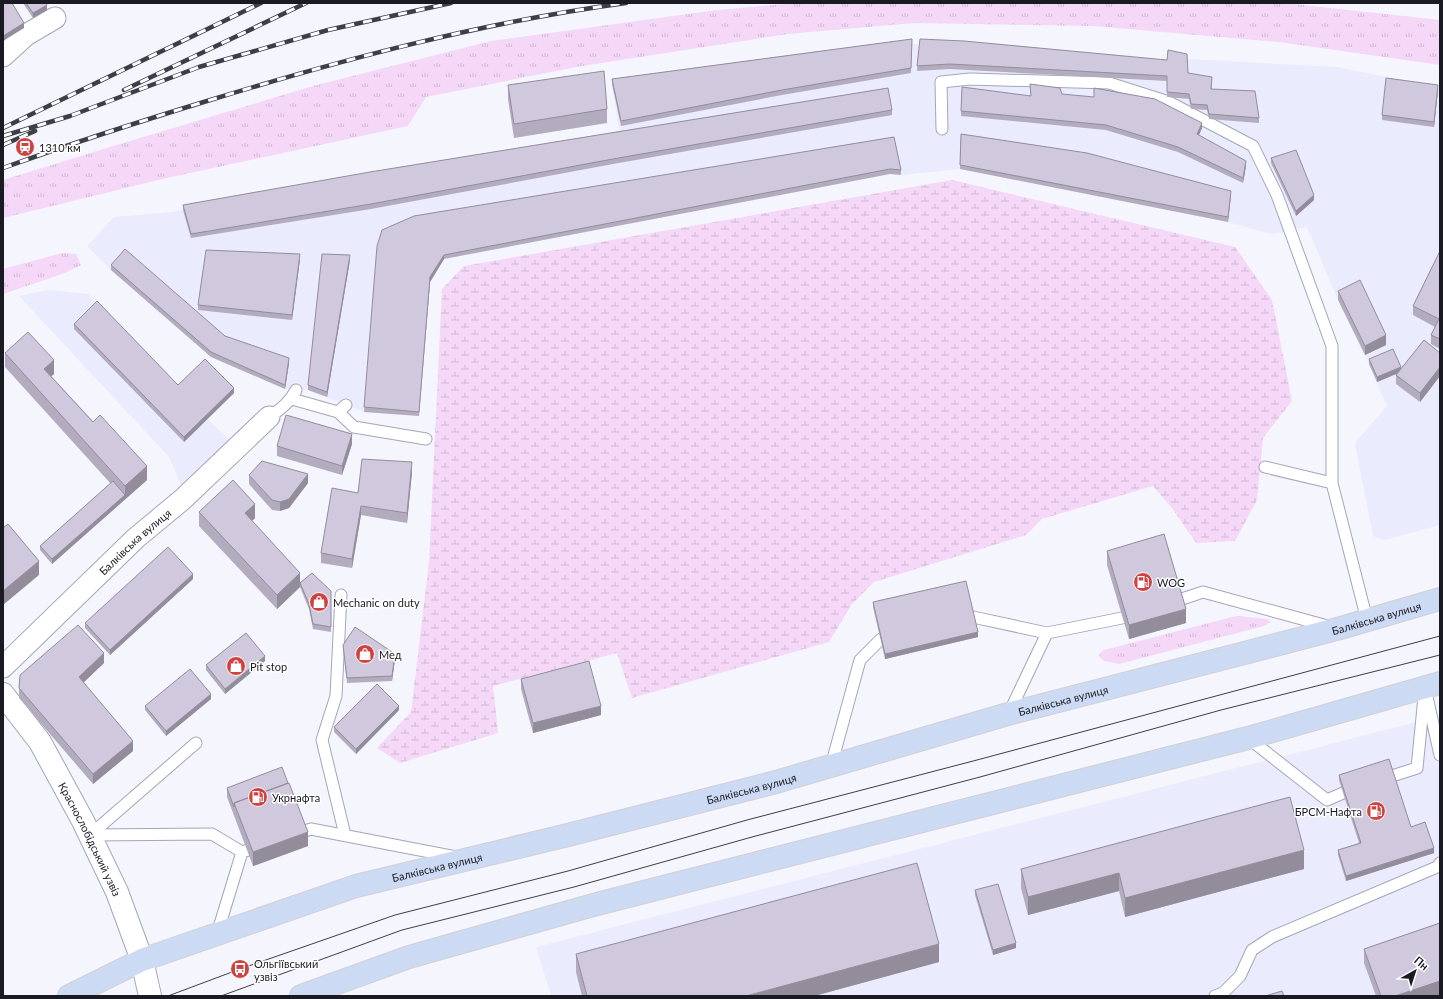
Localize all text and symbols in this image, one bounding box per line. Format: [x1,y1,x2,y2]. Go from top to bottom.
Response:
station icon: 1310 км [14,136,36,158]
place label: 1310 км [39,141,81,154]
street label: Балківська вулиця [96,506,173,577]
fuel station icon: WOG [1132,571,1154,593]
place label: WOG [1157,576,1185,589]
shop icon: Mechanic on duty [308,591,330,613]
place label: Mechanic on duty [333,596,420,609]
street label: Балківська вулиця [1330,598,1422,637]
shop icon: Мед [354,643,376,665]
place label: Мед [379,648,402,661]
shop icon: Pit stop [225,655,247,677]
place label: Pit stop [250,660,287,673]
street label: Балківська вулиця [1017,682,1109,718]
street label: Балківська вулиця [705,770,798,806]
street label: Краснослобідський узвіз [57,780,124,898]
fuel station icon: Укрнафта [247,786,269,808]
place label: Укрнафта [272,791,320,804]
fuel station icon: БРСМ-Нафта [1365,800,1387,822]
place label: БРСМ-Нафта [1295,805,1362,818]
street label: Балківська вулиця [390,849,483,884]
north arrow [1395,951,1435,991]
text: Пн [1412,953,1431,972]
place label: Ольгіївський узвіз [254,957,318,983]
bus stop icon: Ольгіївський узвіз [229,958,251,980]

